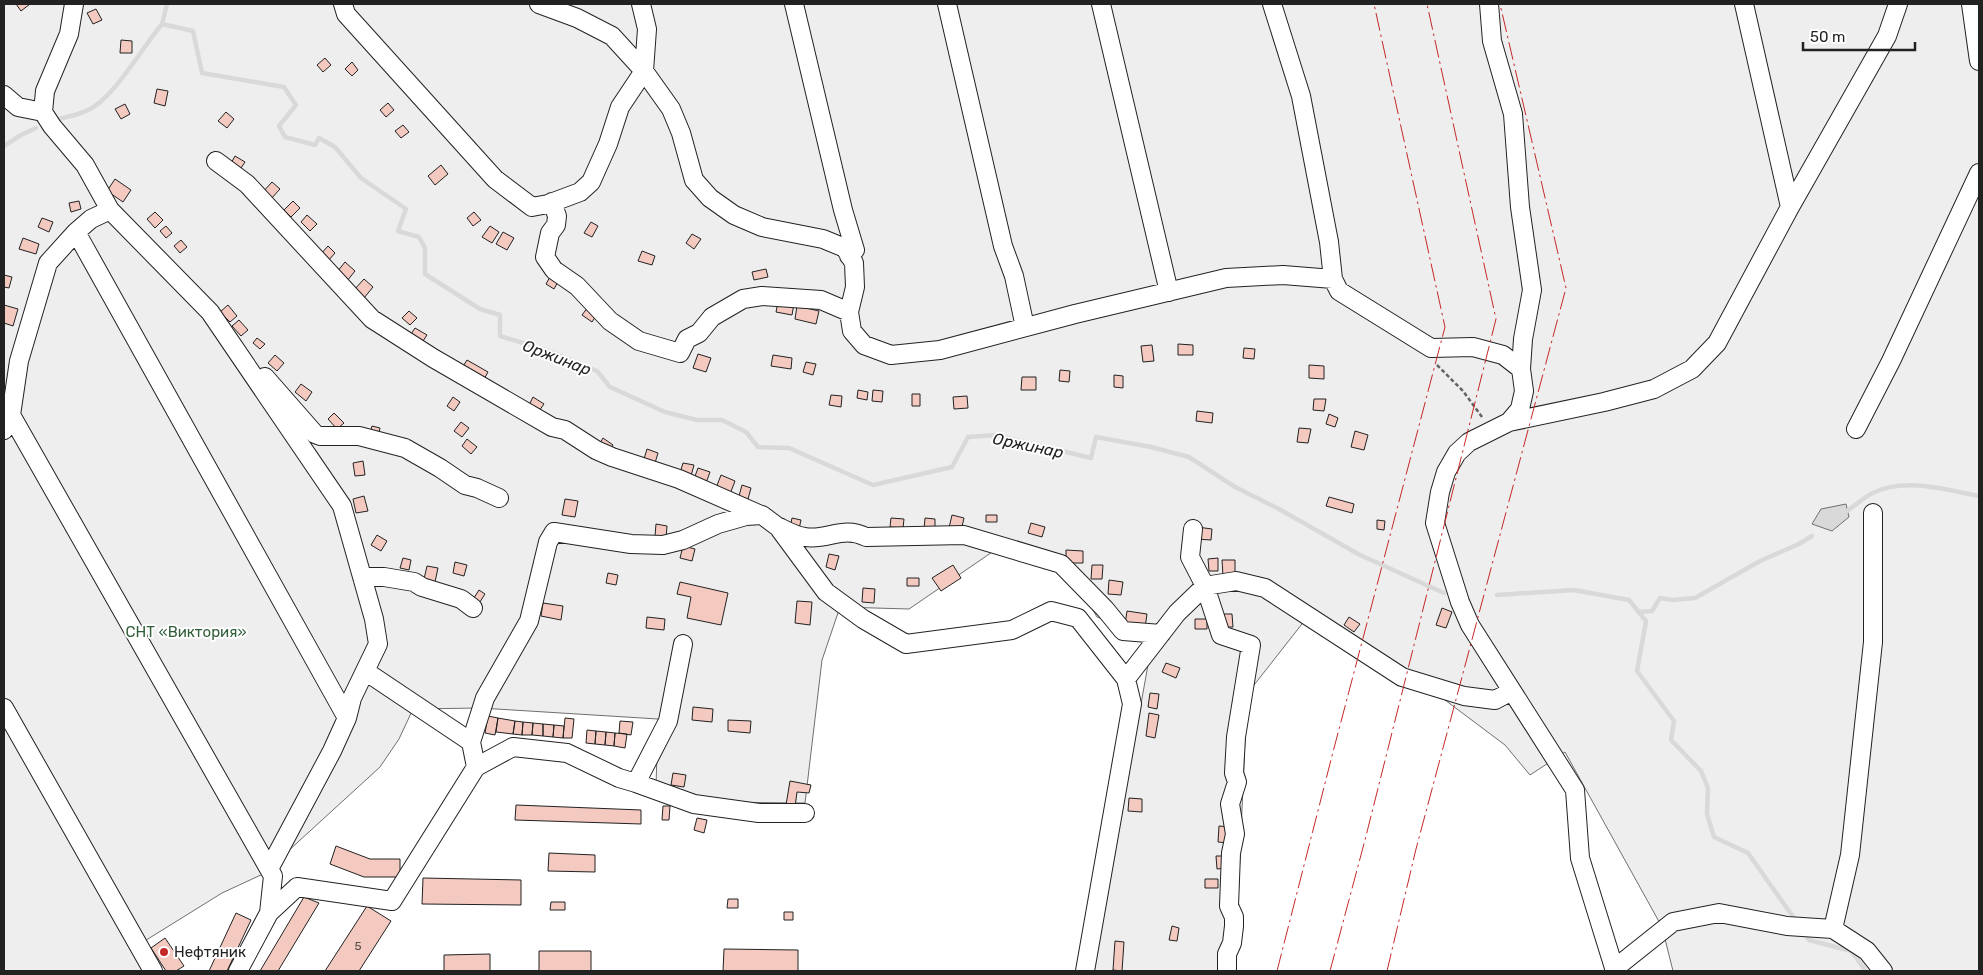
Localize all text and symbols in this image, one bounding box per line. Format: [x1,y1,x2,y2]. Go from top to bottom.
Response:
scale bar [1803,20,1916,52]
text: 50 m [1810,28,1845,46]
water label: Оржинар [520,336,594,379]
water label: Оржинар [991,429,1065,462]
park label: СНТ «Виктория» [125,623,247,641]
house number: 5 [354,939,362,953]
place label: Нефтяник [174,943,246,961]
marker: Нефтяник [158,946,170,958]

